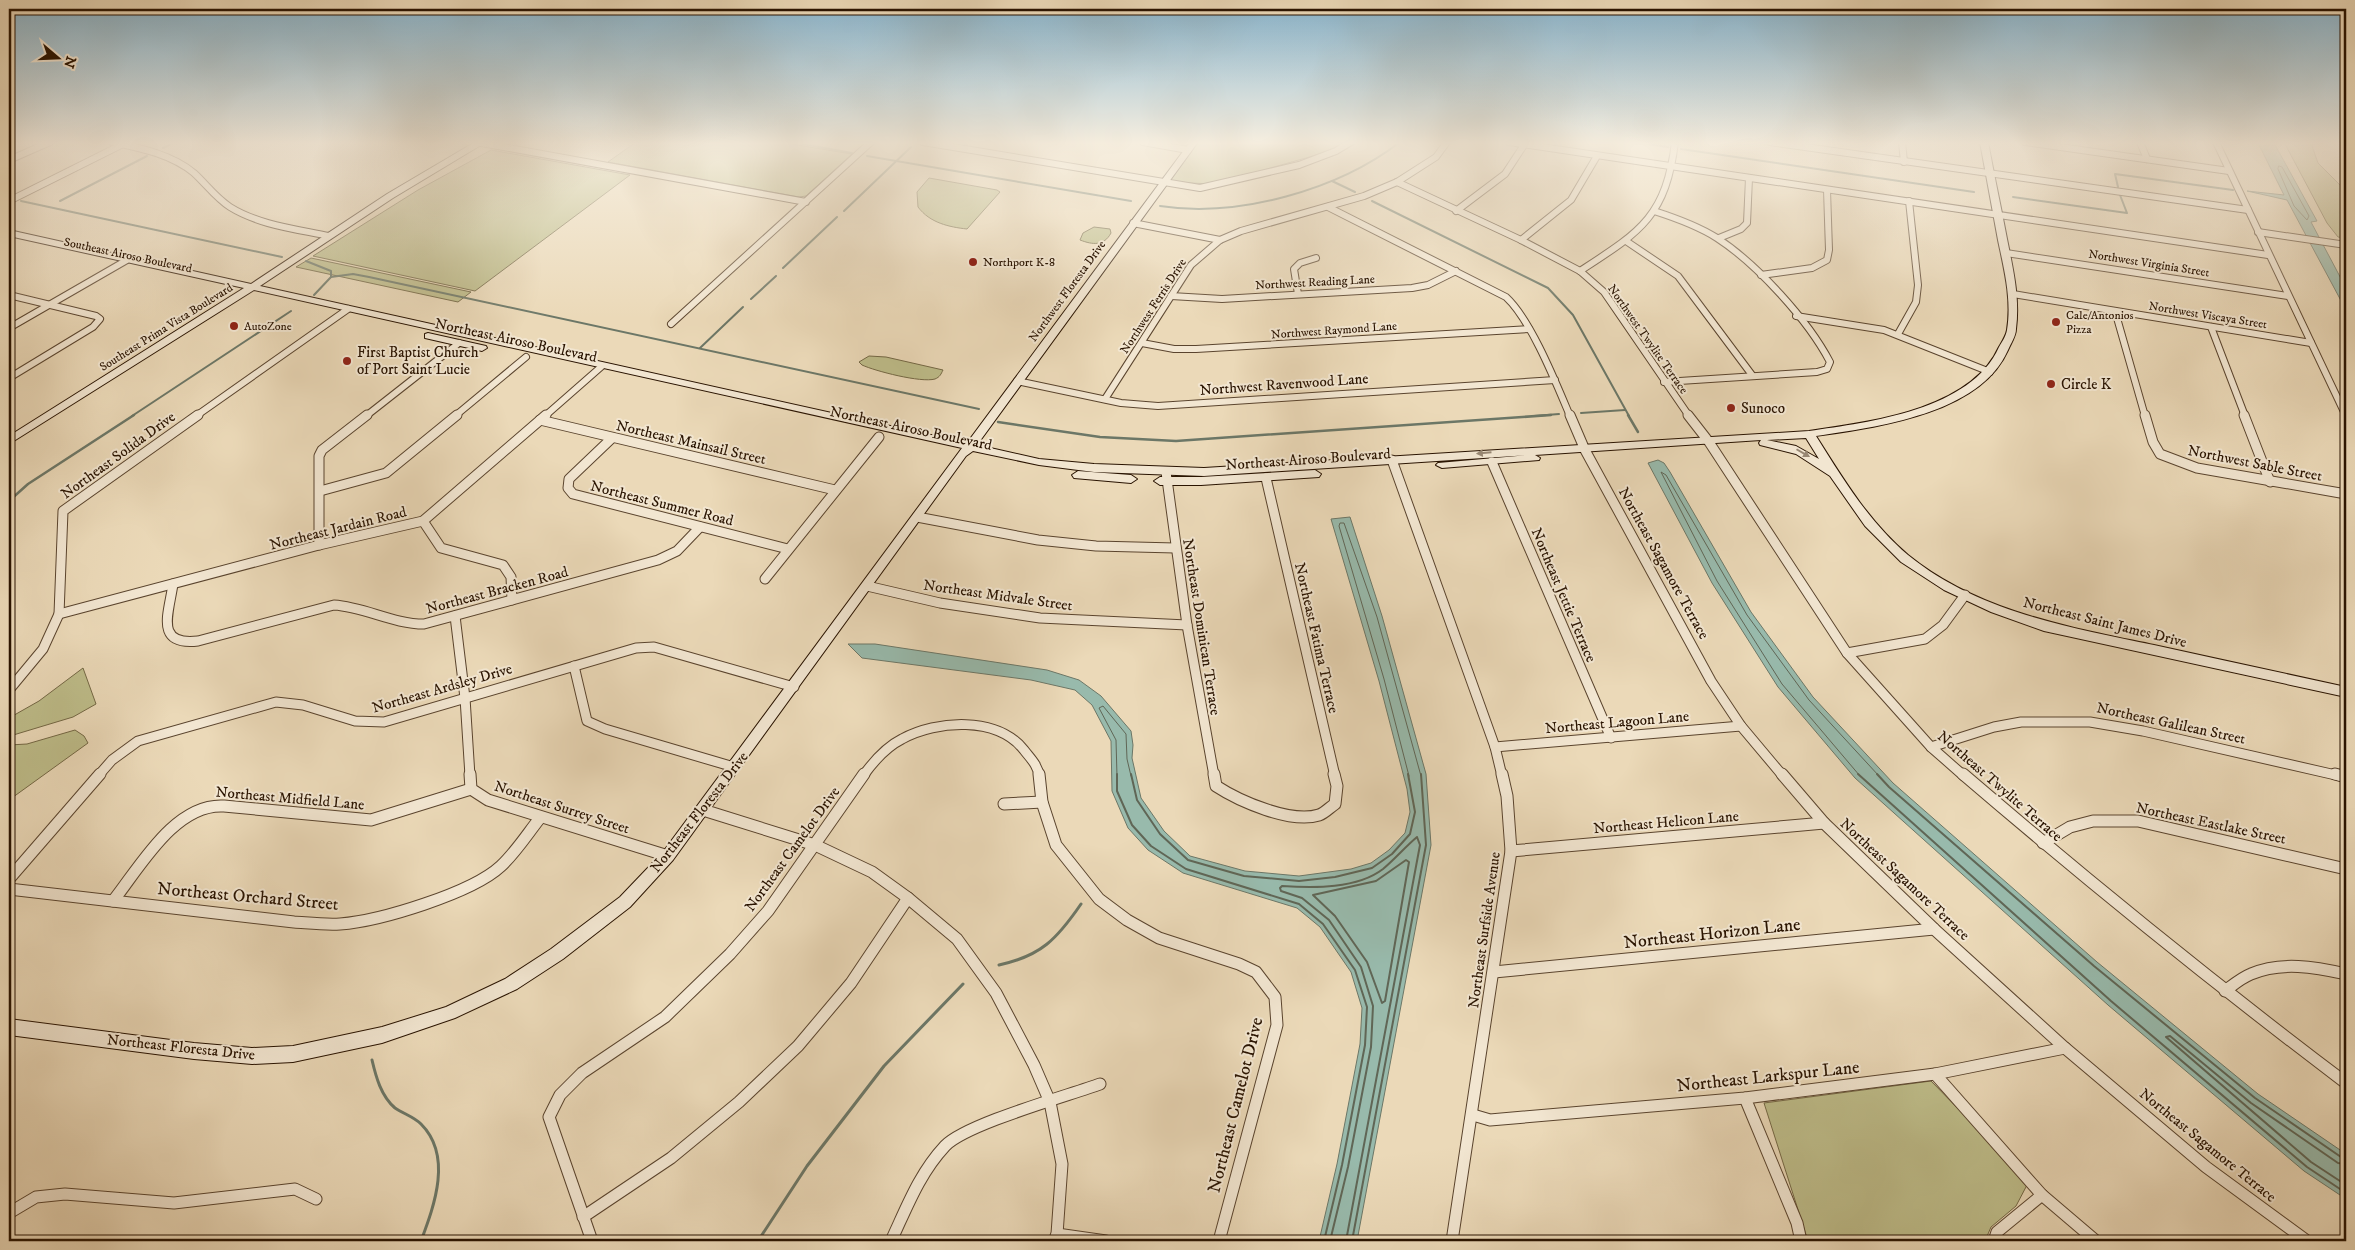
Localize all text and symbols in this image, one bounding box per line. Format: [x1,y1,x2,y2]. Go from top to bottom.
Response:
north arrow [32,32,82,82]
text: N [59,54,80,71]
street label: Southeast Airoso Boulevard [63,235,193,276]
street label: Northwest Floresta Drive [1026,238,1109,345]
street label: Northwest Virginia Street [2087,247,2211,280]
place label: Northport K-8 [983,255,1055,270]
marker: Northport K-8 [967,256,979,268]
street label: Northwest Ferris Drive [1117,256,1190,357]
street label: Northwest Reading Lane [1255,272,1375,293]
street label: Southeast Prima Vista Boulevard [97,280,236,375]
street label: Northwest Twylite Terrace [1604,282,1691,397]
street label: Northwest Viscaya Street [2148,299,2268,332]
place label: Cale/Antonios Pizza [2066,308,2134,337]
street label: Northeast Airoso Boulevard [433,314,599,367]
marker: Cale/Antonios Pizza [2050,316,2062,328]
place label: AutoZone [244,319,292,334]
street label: Northwest Raymond Lane [1271,319,1398,342]
marker: AutoZone [228,320,240,332]
place label: First Baptist Church of Port Saint Lucie [357,343,479,379]
marker: First Baptist Church of Port Saint Lucie [341,355,353,367]
street label: Northwest Ravenwood Lane [1199,369,1369,400]
place label: Circle K [2061,375,2112,394]
marker: Circle K [2045,378,2057,390]
place label: Sunoco [1741,399,1785,418]
street label: Northeast Airoso Boulevard [828,402,994,455]
marker: Sunoco [1725,402,1737,414]
street label: Northeast Solida Drive [57,407,179,503]
street label: Northeast Mainsail Street [614,416,768,469]
street label: Northwest Sable Street [2186,441,2324,486]
street label: Northeast Airoso Boulevard [1225,444,1392,475]
one-way arrow [1475,449,1491,457]
one-way arrow [1797,449,1810,458]
street label: Northeast Summer Road [588,477,736,531]
street label: Northeast Sagamore Terrace [1614,484,1713,643]
street label: Northeast Jardain Road [268,502,409,555]
street label: Northeast Jettie Terrace [1527,525,1600,665]
street label: Northeast Dominican Terrace [1178,537,1225,717]
street label: Northeast Fatima Terrace [1290,561,1343,715]
street label: Northeast Bracken Road [424,562,571,619]
street label: Northeast Midvale Street [922,576,1074,615]
street label: Northeast Saint James Drive [2021,593,2189,652]
street label: Northeast Ardsley Drive [370,659,514,718]
street label: Northeast Galilean Street [2095,698,2247,749]
street label: Northeast Lagoon Lane [1544,707,1690,738]
street label: Northeast Twylite Terrace [1933,727,2066,846]
street label: Northeast Floresta Drive [646,748,753,877]
street label: Northeast Surrey Street [492,777,632,838]
street label: Northeast Midfield Lane [215,783,365,814]
street label: Northeast Camelot Drive [741,783,844,916]
street label: Northeast Eastlake Street [2134,798,2288,849]
street label: Northeast Helicon Lane [1592,807,1740,838]
street label: Northeast Sagamore Terrace [1836,814,1974,945]
street label: Northeast Surfside Avenue [1464,851,1505,1009]
street label: Northeast Orchard Street [156,878,340,916]
street label: Northeast Horizon Lane [1623,914,1802,954]
street label: Northeast Camelot Drive [1204,1015,1268,1195]
street label: Northeast Floresta Drive [106,1030,256,1065]
street label: Northeast Larkspur Lane [1676,1056,1861,1098]
street label: Northeast Sagamore Terrace [2135,1084,2280,1206]

